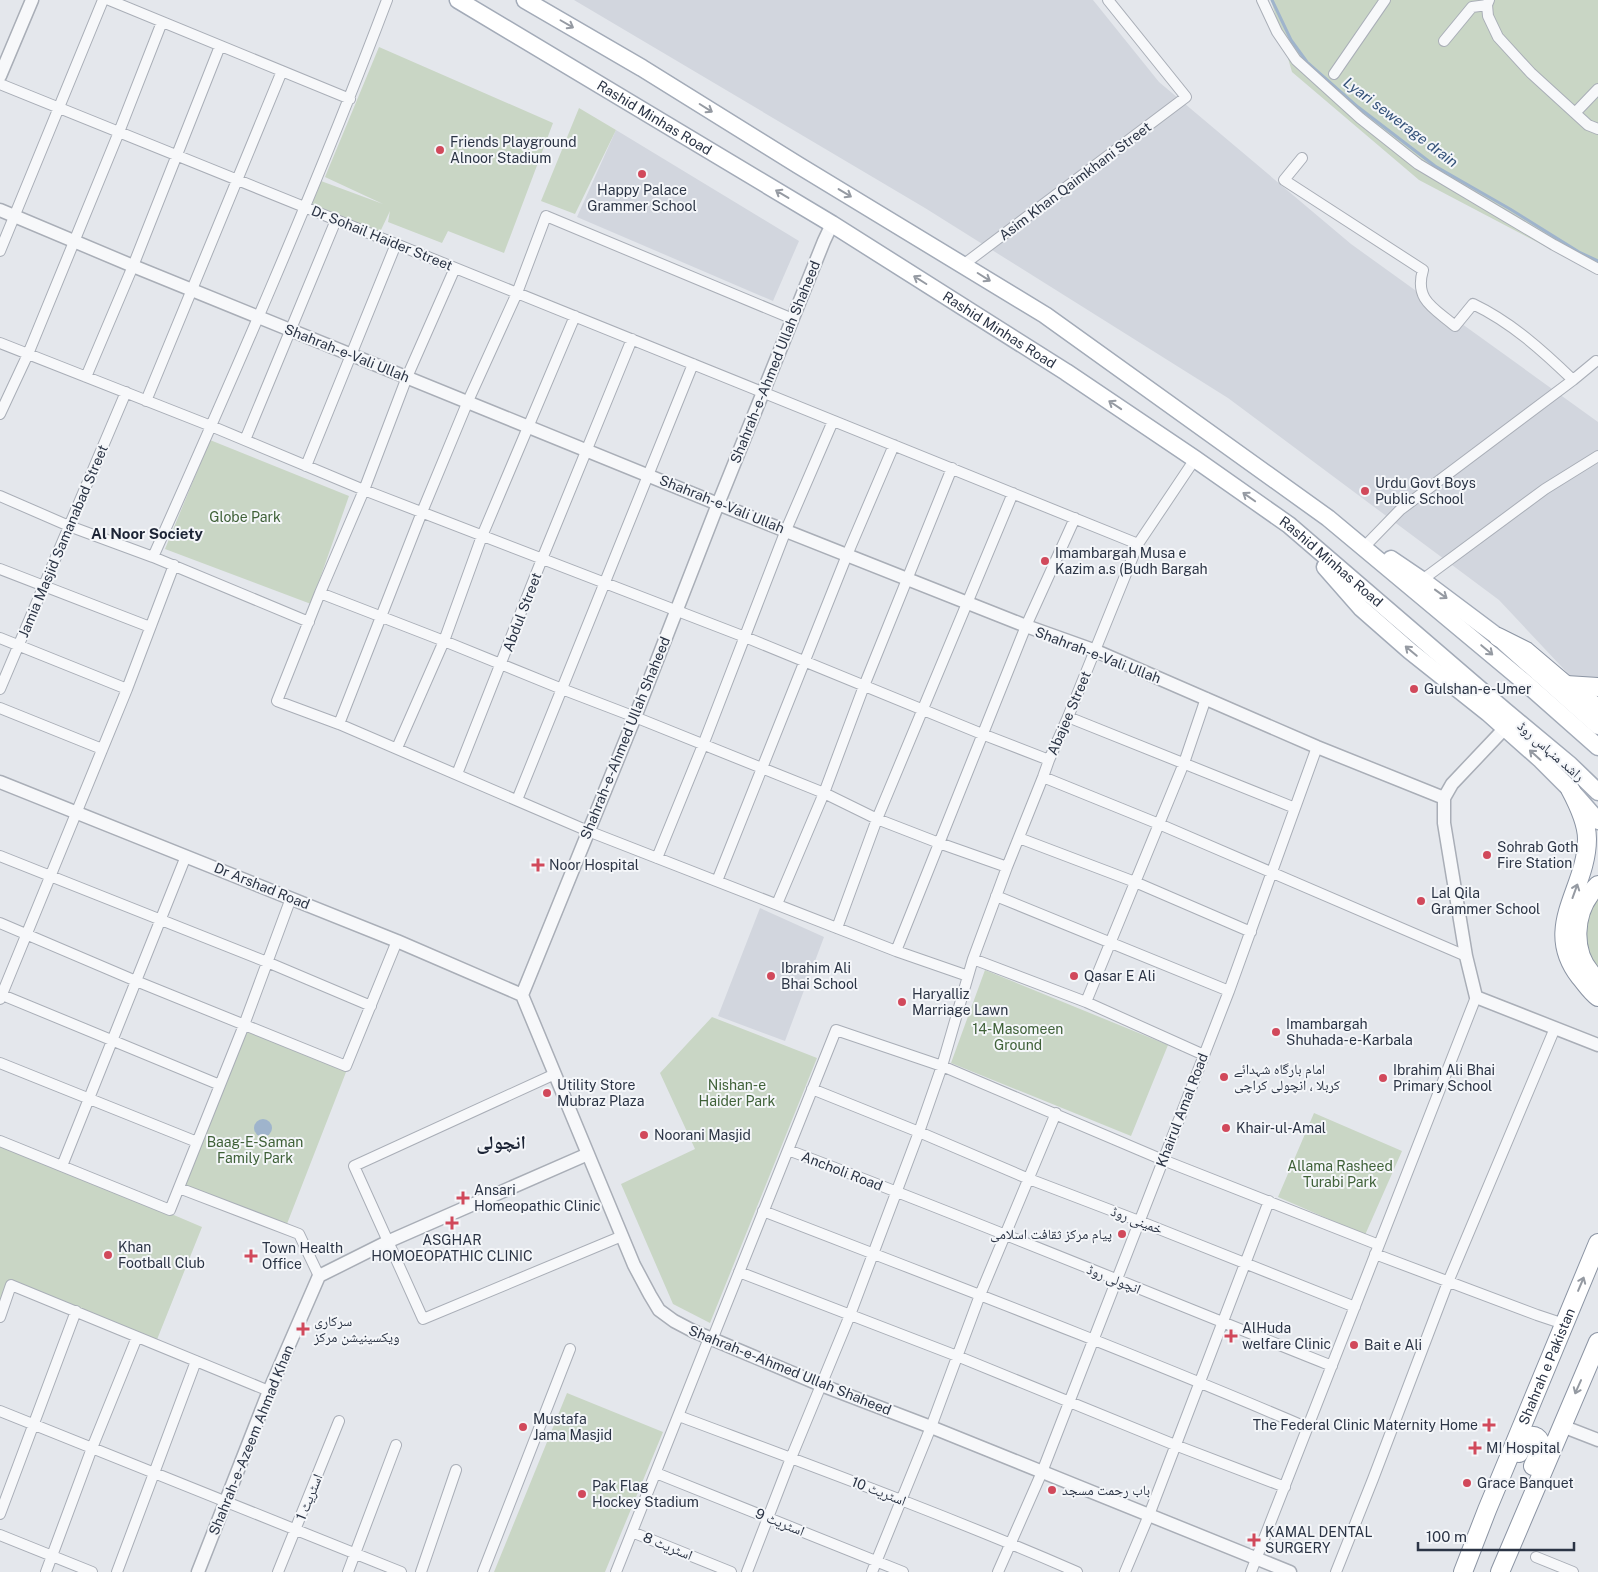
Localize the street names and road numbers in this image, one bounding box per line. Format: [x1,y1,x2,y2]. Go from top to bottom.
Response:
street label: Rashid Minhas Road [594,77,715,158]
street label: Asim Khan Qaimkhani Street [996,119,1154,243]
street label: Dr Sohail Haider Street [309,202,455,274]
street label: Shahrah-e-Ahmed Ullah Shaheed [727,258,823,466]
street label: Rashid Minhas Road [940,288,1059,372]
street label: Shahrah-e-Vali Ullah [282,321,412,385]
street label: Jamia Masjid Samanabad Street [15,442,111,640]
street label: Shahrah-e-Vali Ullah [657,472,787,536]
street label: Rashid Minhas Road [1276,513,1386,610]
street label: Abdul Street [500,570,544,654]
street label: Shahrah-e-Vali Ullah [1033,624,1163,686]
street label: Shahrah-e-Ahmed Ullah Shaheed [577,634,673,842]
street label: Abajee Street [1044,669,1094,757]
street label: راشد منہاس روڈ [1514,718,1588,785]
street label: Dr Arshad Road [212,860,312,912]
street label: Khairul Amal Road [1153,1051,1211,1169]
street label: Ancholi Road [799,1148,885,1194]
street label: خمینی روڈ [1108,1203,1165,1238]
street label: انچولی روڈ [1084,1261,1143,1298]
street label: Shahrah e Pakistan [1515,1306,1578,1427]
street label: Shahrah-e-Ahmed Ullah Shaheed [686,1322,894,1418]
street label: Shahrah-e-Azeem Ahmad Khan [205,1343,297,1537]
street label: اسٹریٹ 1 [292,1471,326,1523]
street label: اسٹریٹ 10 [849,1473,909,1510]
street label: اسٹریٹ 9 [753,1505,807,1540]
street label: اسٹریٹ 8 [641,1529,695,1564]

